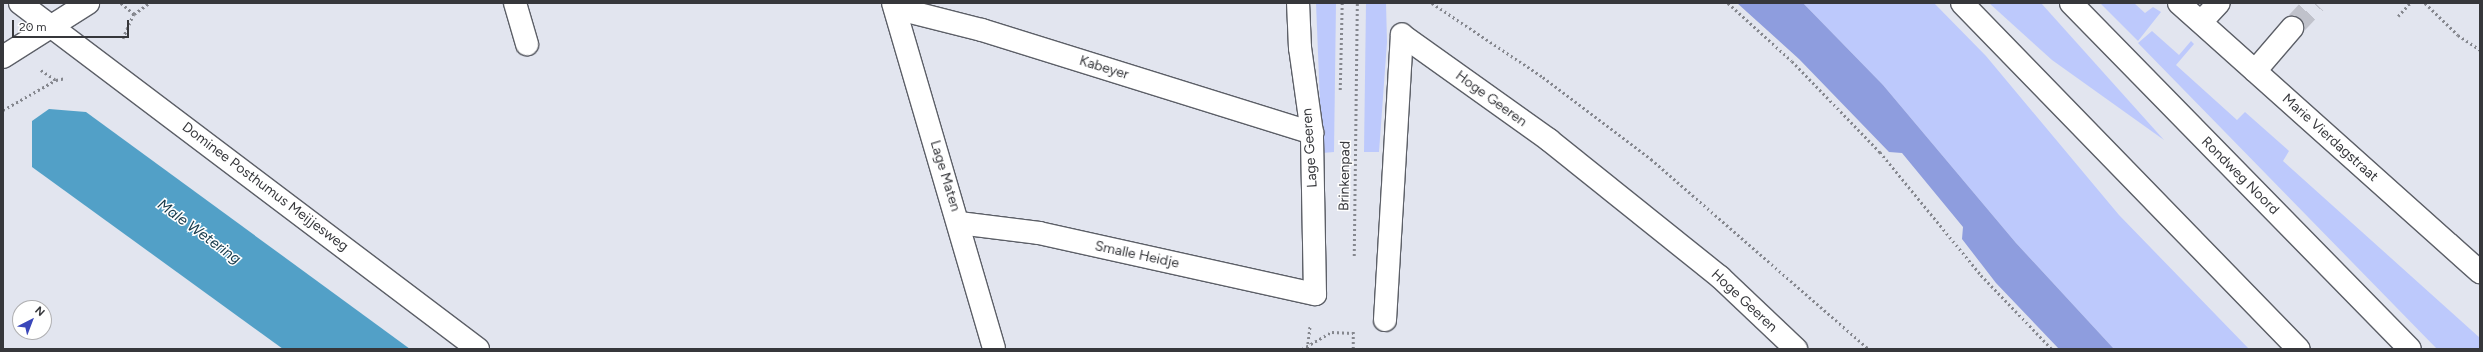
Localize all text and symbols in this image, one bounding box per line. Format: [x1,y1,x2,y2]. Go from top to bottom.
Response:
scale bar [14,12,131,38]
text: 20 m [19,20,47,34]
street label: Kabeyer [1077,53,1131,83]
street label: Hoge Geeren [1452,67,1530,131]
street label: Marie Vierdagstraat [2279,91,2381,185]
street label: Lage Geeren [1299,108,1321,188]
street label: Dominee Posthumus Meijjesweg [179,119,351,255]
street label: Rondweg Noord [2198,134,2282,218]
street label: Lage Maten [926,138,964,214]
street label: Brinkenpad [1336,141,1354,211]
water label: Male Wetering [154,196,244,268]
street label: Smalle Heidje [1093,238,1181,272]
street label: Hoge Geeren [1708,266,1780,336]
north arrow [12,300,52,340]
text: N [32,304,47,319]

